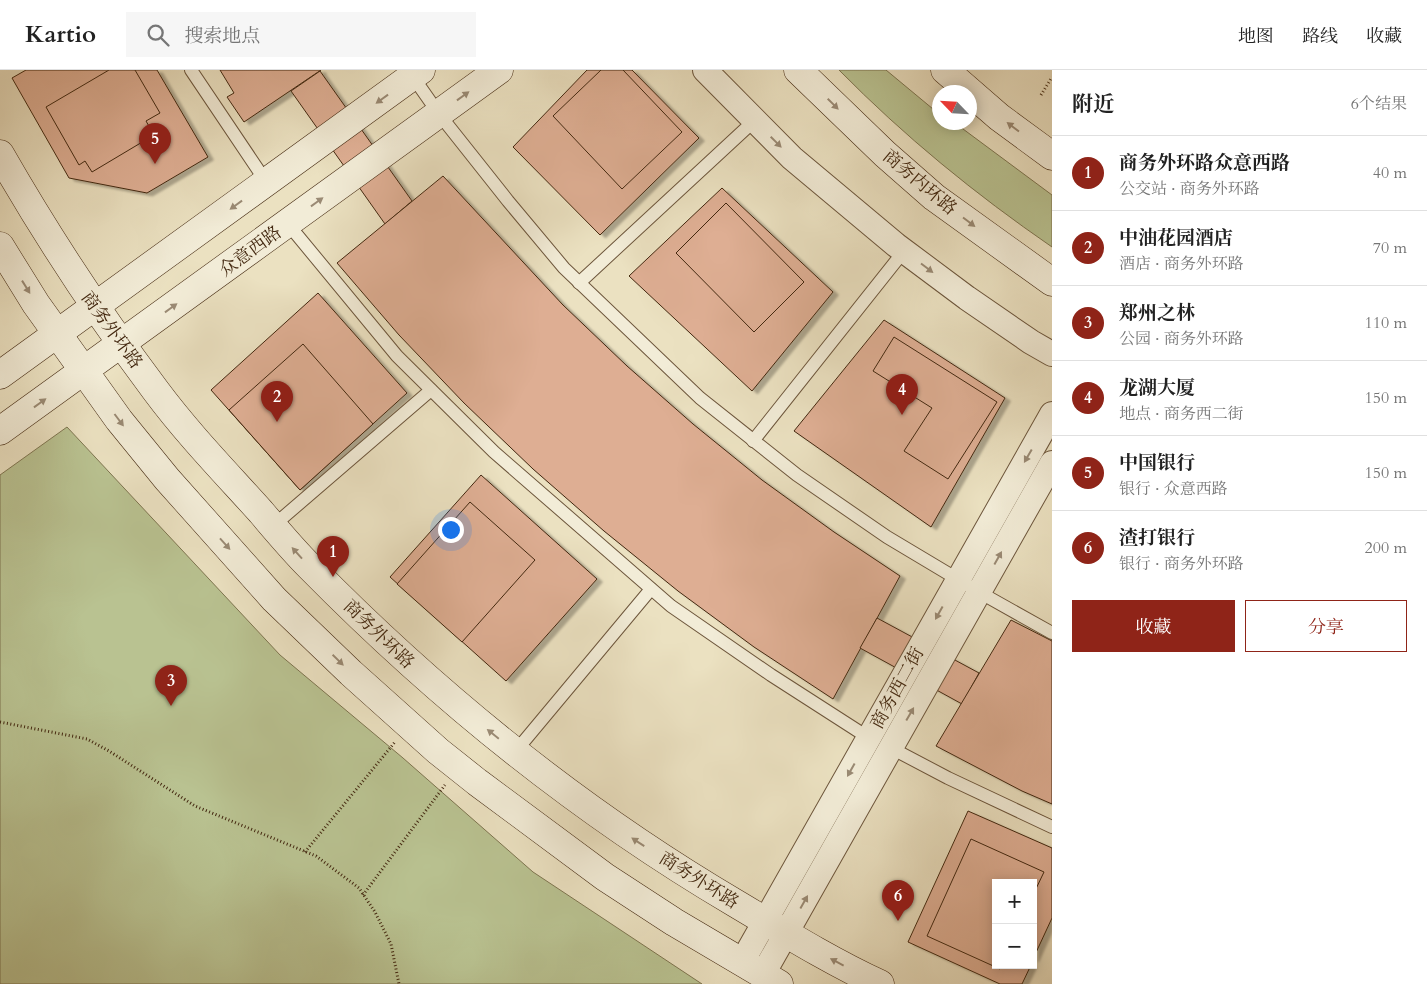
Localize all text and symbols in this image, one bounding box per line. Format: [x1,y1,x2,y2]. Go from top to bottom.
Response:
search box [126,12,476,57]
text: Kartio [25,18,96,51]
icon: search [144,21,172,49]
text: 搜索地点 [184,23,260,49]
text: 地图 [1238,24,1274,49]
text: 路线 [1302,24,1338,49]
text: 收藏 [1366,24,1402,49]
north arrow [932,85,977,130]
text: 附近 [1072,90,1114,119]
one-way arrow [456,91,469,102]
text: 6个结果 [1351,93,1407,115]
one-way arrow [375,94,389,104]
one-way arrow [826,98,838,110]
one-way arrow [1006,122,1020,132]
pin: 5 [139,123,171,164]
one-way arrow [770,136,782,148]
street label: 商务内环路 [877,144,962,221]
text: 商务外环路众意西路 [1119,150,1290,176]
text: 1 [1084,162,1092,184]
text: 40 m [1373,162,1407,184]
text: 公交站 · 商务外环路 [1119,178,1260,200]
one-way arrow [310,197,323,208]
one-way arrow [229,200,243,210]
one-way arrow [962,217,976,227]
street label: 众意西路 [214,220,287,283]
text: 中油花园酒店 [1119,225,1233,251]
text: 2 [1084,237,1092,259]
text: 70 m [1373,237,1407,259]
text: 酒店 · 商务外环路 [1119,253,1244,275]
one-way arrow [920,263,933,274]
one-way arrow [21,281,30,294]
street label: 商务外环路 [75,287,148,374]
text: 郑州之林 [1119,300,1195,326]
one-way arrow [165,303,178,313]
text: 3 [1084,312,1092,334]
text: 110 m [1365,312,1407,334]
text: 公园 · 商务外环路 [1119,328,1244,350]
pin: 4 [886,374,918,415]
text: 龙湖大厦 [1119,375,1195,401]
pin: 2 [261,381,293,422]
text: 4 [1084,387,1092,409]
text: 150 m [1365,387,1407,409]
one-way arrow [33,398,46,408]
text: 地点 · 商务西二街 [1119,403,1244,425]
one-way arrow [114,413,125,426]
one-way arrow [1024,449,1032,464]
text: 中国银行 [1119,450,1195,476]
text: 5 [1084,462,1092,484]
text: 150 m [1365,462,1407,484]
text: 银行 · 众意西路 [1119,478,1228,500]
your location [438,517,464,543]
text: 渣打银行 [1119,525,1195,551]
pin: 1 [317,536,349,577]
one-way arrow [219,537,231,549]
text: 6 [1084,537,1092,559]
text: 200 m [1365,537,1407,559]
one-way arrow [291,548,303,560]
one-way arrow [994,551,1003,564]
text: 银行 · 商务外环路 [1119,553,1244,575]
street label: 商务外环路 [338,594,420,675]
button: 收藏 [1072,600,1235,652]
button: 分享 [1245,600,1407,652]
one-way arrow [935,606,944,620]
street label: 商务西二街 [865,643,930,734]
one-way arrow [331,654,343,666]
pin: 3 [155,665,187,706]
one-way arrow [905,708,914,721]
one-way arrow [487,729,500,740]
one-way arrow [846,763,855,776]
one-way arrow [631,837,644,847]
street label: 商务外环路 [654,846,744,915]
map controls [992,879,1037,969]
button: + [992,879,1037,924]
pin: 6 [882,880,914,921]
one-way arrow [800,894,808,909]
button: − [992,924,1037,969]
one-way arrow [830,958,844,966]

